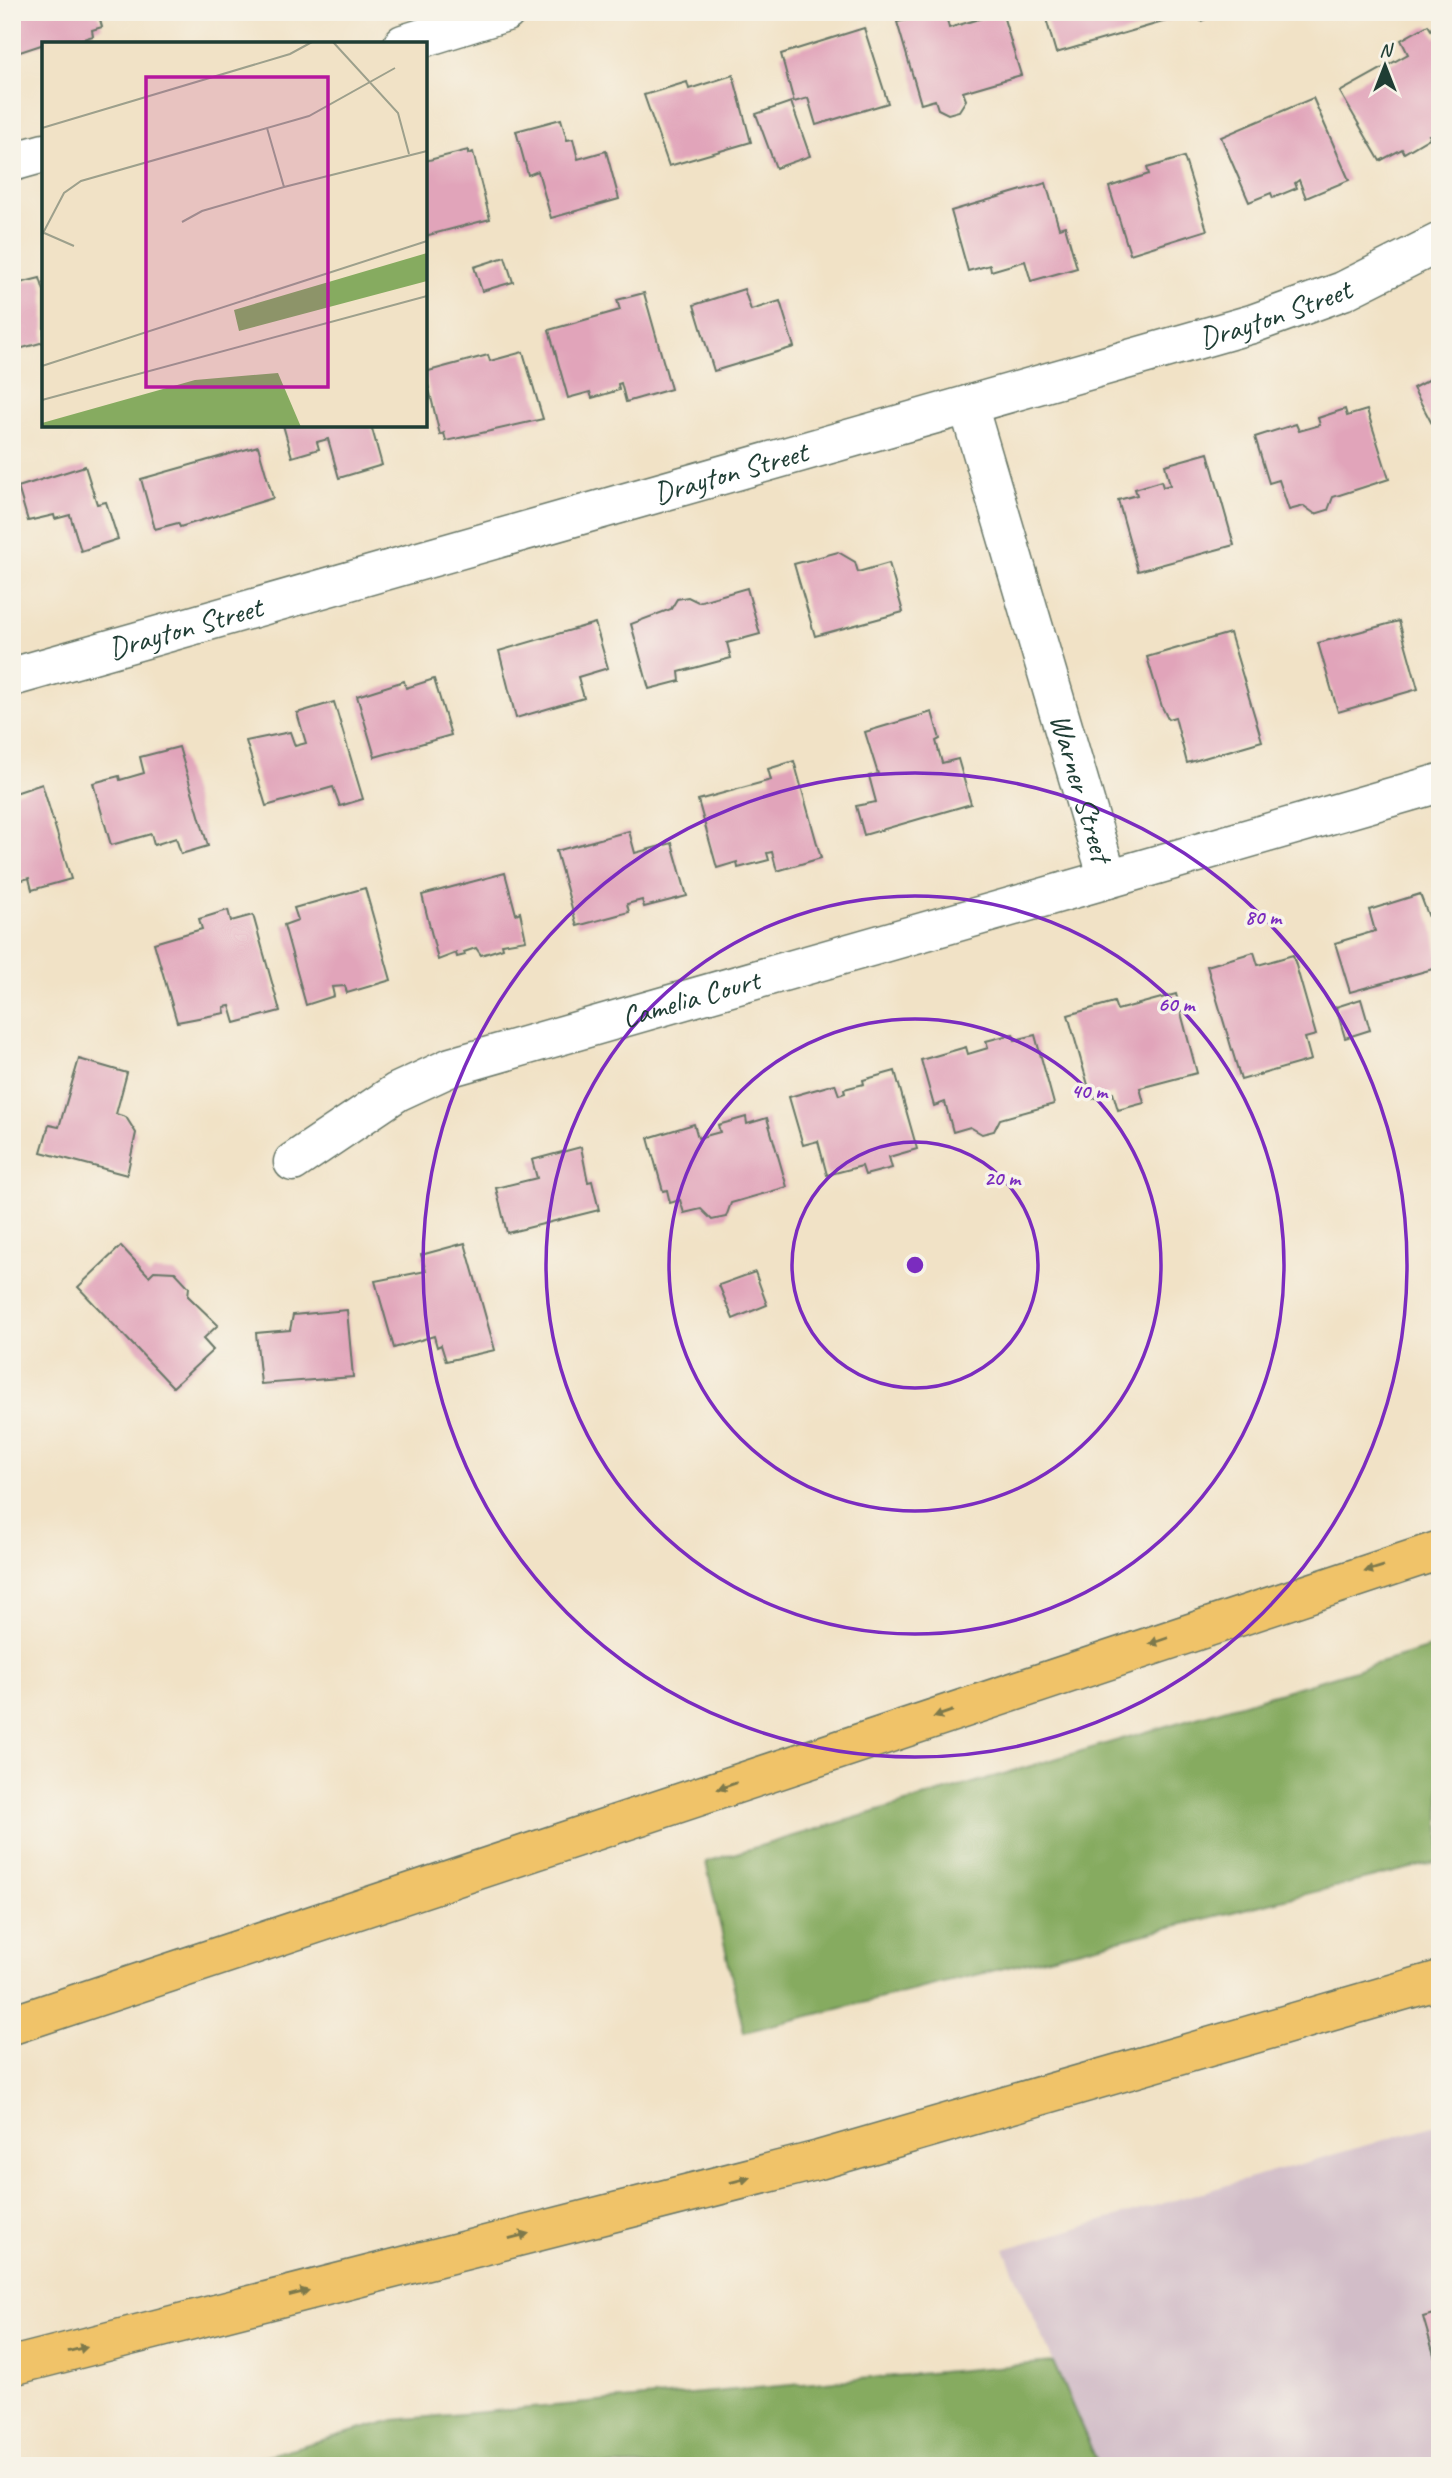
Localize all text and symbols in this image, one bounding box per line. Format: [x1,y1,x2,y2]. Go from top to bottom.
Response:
north arrow [1350,32,1420,102]
text: N [1379,38,1394,62]
inset map [42,42,427,427]
street label: Drayton Street [1195,270,1360,357]
street label: Drayton Street [649,432,814,512]
street label: Drayton Street [104,587,269,668]
street label: Warner Street [1041,709,1122,870]
text: 80 m [1245,904,1283,930]
street label: Camelia Court [617,960,767,1036]
text: 60 m [1158,991,1196,1017]
text: 40 m [1071,1078,1109,1104]
text: 20 m [984,1165,1022,1191]
centre of rings [903,1253,927,1277]
one-way arrow [1364,1565,1385,1575]
one-way arrow [1148,1637,1169,1647]
one-way arrow [932,1709,953,1720]
one-way arrow [717,1781,738,1792]
one-way arrow [729,2174,751,2185]
one-way arrow [508,2230,530,2241]
one-way arrow [288,2287,310,2298]
one-way arrow [68,2343,90,2354]

